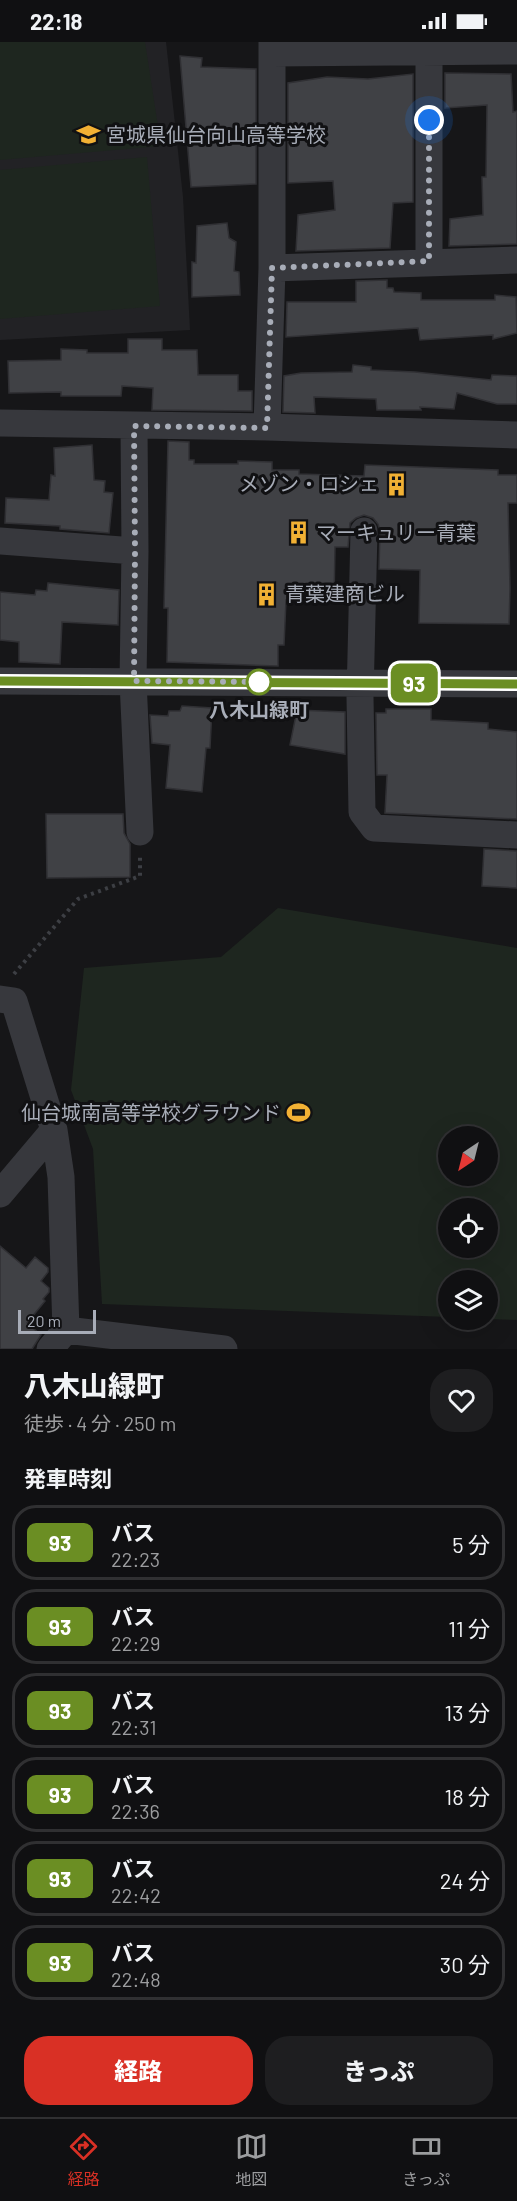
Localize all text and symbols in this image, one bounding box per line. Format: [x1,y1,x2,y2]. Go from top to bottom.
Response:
text: 22:18 [30,8,82,34]
your location [414,105,444,135]
school or university icon: 宮城県仙台向山高等学校 [75,122,101,148]
place label: 宮城県仙台向山高等学校 [106,122,326,146]
place label: メゾン・ロシェ [239,471,379,495]
building icon: メゾン・ロシェ [384,471,410,497]
building icon: マーキュリー青葉 [285,520,311,546]
place label: マーキュリー青葉 [316,520,476,544]
building icon: 青葉建商ビル [254,581,280,607]
place label: 青葉建商ビル [285,581,405,605]
line badge: 93 [387,664,441,702]
marker: 八木山緑町 [246,669,272,695]
text: 93 [403,671,425,696]
place label: 八木山緑町 [209,697,309,721]
place label: 仙台城南高等学校グラウンド [21,1100,281,1124]
sports icon: 仙台城南高等学校グラウンド [286,1100,312,1126]
north arrow [438,1126,498,1186]
map controls [438,1126,498,1330]
button: locate [438,1198,498,1258]
button: layers [438,1270,498,1330]
scale bar [18,1307,96,1334]
text: 20 m [27,1311,61,1330]
text: 八木山緑町 [24,1368,164,1402]
button: heart [430,1369,493,1432]
text: 徒歩 · 4 分 · 250 m [24,1411,176,1435]
text: 発車時刻 [24,1465,112,1491]
text: バス [111,1519,155,1545]
text: 93 [49,1530,71,1555]
text: 5 分 [452,1531,490,1557]
text: 22:23 [111,1547,160,1571]
text: バス [111,1603,155,1629]
text: 93 [49,1614,71,1639]
text: 11 分 [448,1615,490,1641]
text: 22:29 [111,1631,160,1655]
text: バス [111,1687,155,1713]
text: 93 [49,1698,71,1723]
text: 13 分 [445,1699,490,1725]
text: 22:31 [111,1715,156,1739]
text: バス [111,1771,155,1797]
text: 93 [49,1782,71,1807]
text: 18 分 [444,1783,490,1809]
text: 22:36 [111,1799,160,1823]
text: バス [111,1855,155,1881]
text: 93 [49,1866,71,1891]
text: 24 分 [440,1867,490,1893]
text: 22:42 [111,1883,161,1907]
text: バス [111,1939,155,1965]
text: 93 [49,1950,71,1975]
text: 30 分 [440,1951,490,1977]
text: 22:48 [111,1967,161,1991]
button: 経路 [24,2036,253,2105]
button: きっぷ [265,2036,493,2105]
tab: 経路 [67,2130,100,2190]
tab: 地図 [235,2130,268,2190]
tab: きっぷ [402,2130,450,2190]

